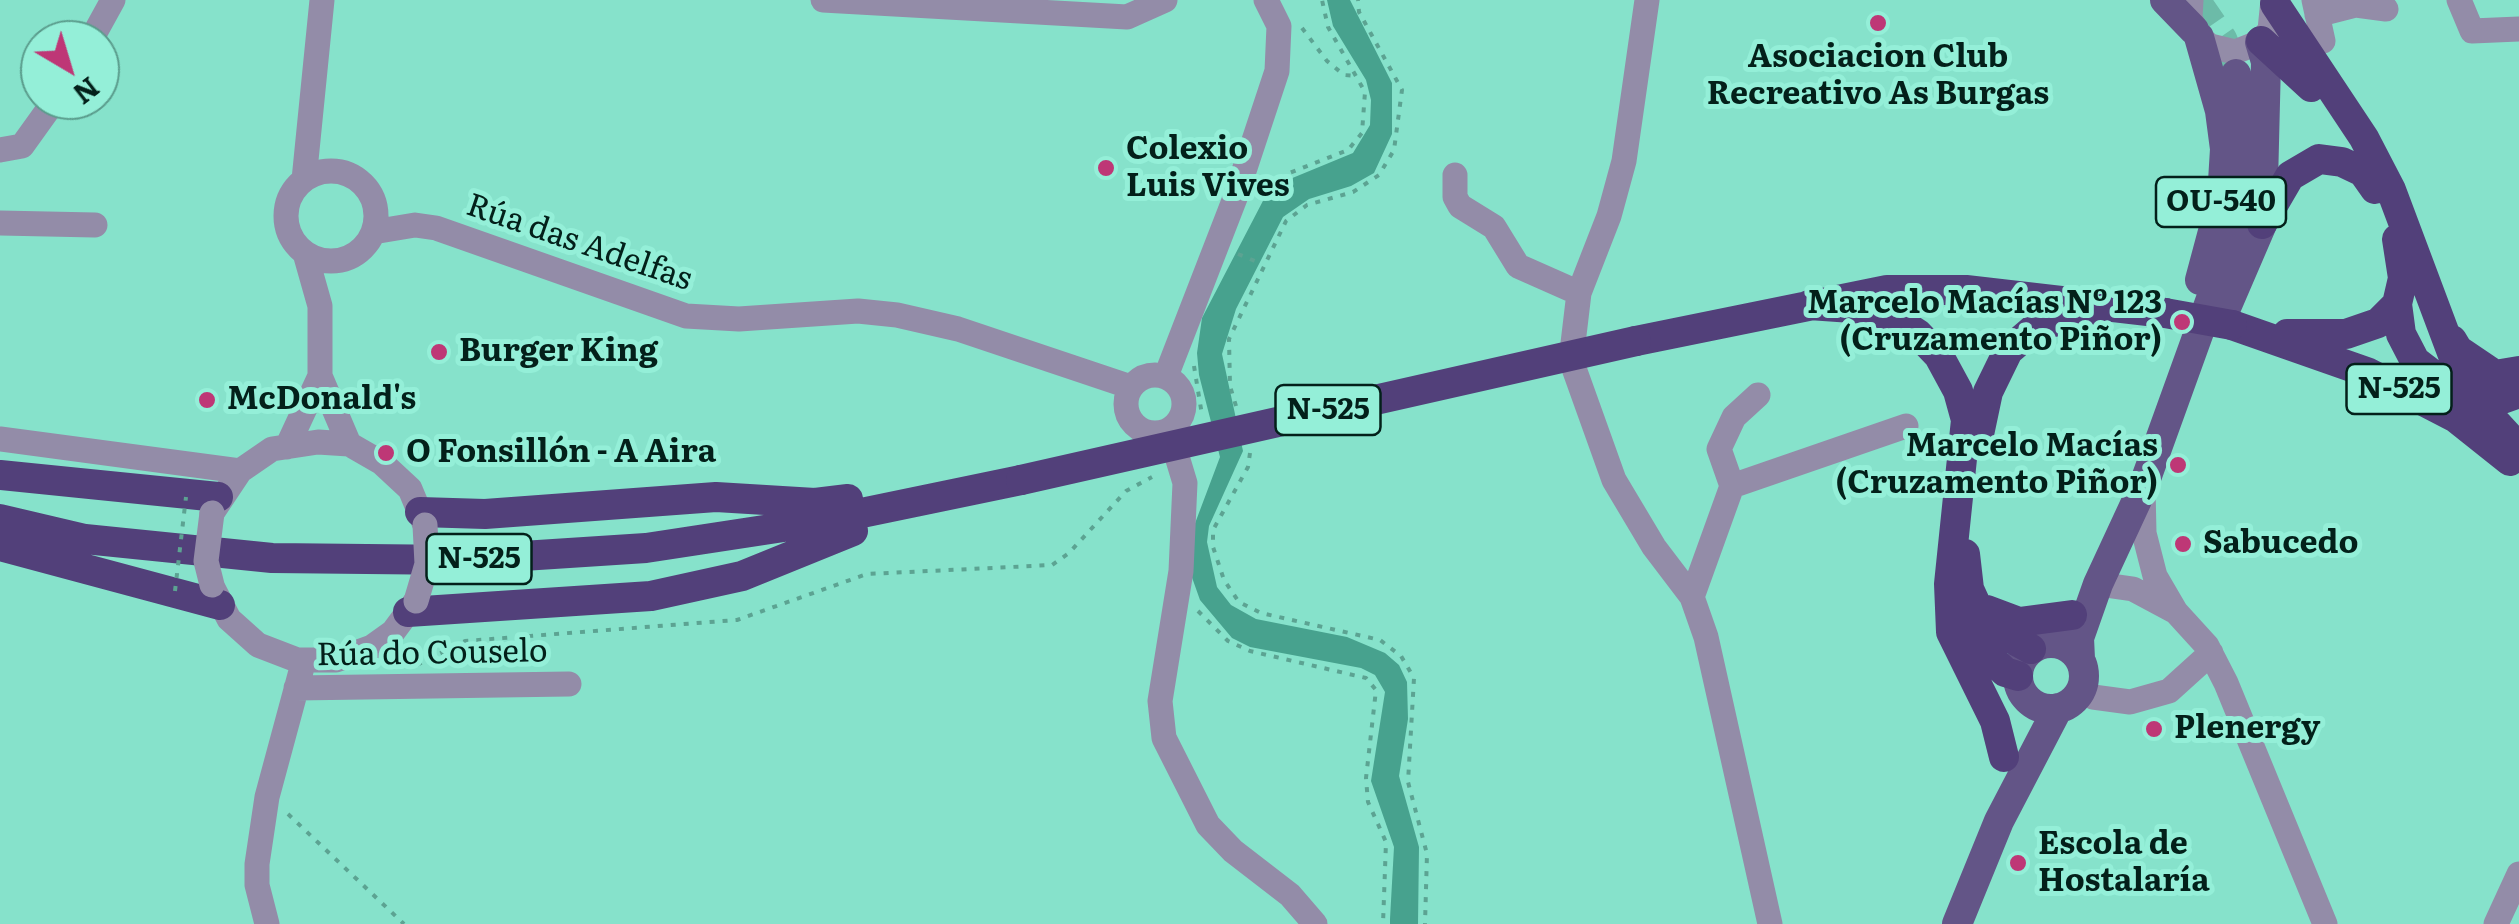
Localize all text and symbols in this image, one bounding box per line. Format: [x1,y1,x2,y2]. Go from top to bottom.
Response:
marker: Asociacion Club Recreativo As Burgas [1867,12,1889,34]
north arrow [20,20,120,120]
place label: Asociacion Club Recreativo As Burgas [1707,39,2049,114]
text: N [65,68,109,116]
place label: Colexio Luis Vives [1126,131,1290,206]
marker: Colexio Luis Vives [1095,157,1117,179]
road number: OU-540 [2156,177,2286,227]
street label: Rúa das Adelfas [461,186,697,300]
place label: Marcelo Macías Nº 123 (Cruzamento Piñor) [1807,285,2162,360]
marker: Marcelo Macías Nº 123 (Cruzamento Piñor) [2171,311,2193,333]
place label: Burger King [459,333,658,371]
marker: Burger King [428,341,450,363]
road number: N-525 [2346,364,2452,414]
place label: McDonald's [227,381,416,419]
road number: N-525 [1276,385,1380,435]
marker: McDonald's [196,389,218,411]
place label: Marcelo Macías (Cruzamento Piñor) [1836,428,2158,503]
place label: O Fonsillón - A Aira [406,434,716,472]
marker: O Fonsillón - A Aira [375,442,397,464]
marker: Marcelo Macías (Cruzamento Piñor) [2167,454,2189,476]
place label: Sabucedo [2203,525,2358,563]
marker: Sabucedo [2172,533,2194,555]
road number: N-525 [426,534,532,584]
street label: Rúa do Couselo [316,633,548,675]
place label: Plenergy [2174,710,2320,748]
marker: Plenergy [2143,718,2165,740]
place label: Escola de Hostalaría [2038,826,2210,901]
marker: Escola de Hostalaría [2007,852,2029,874]

